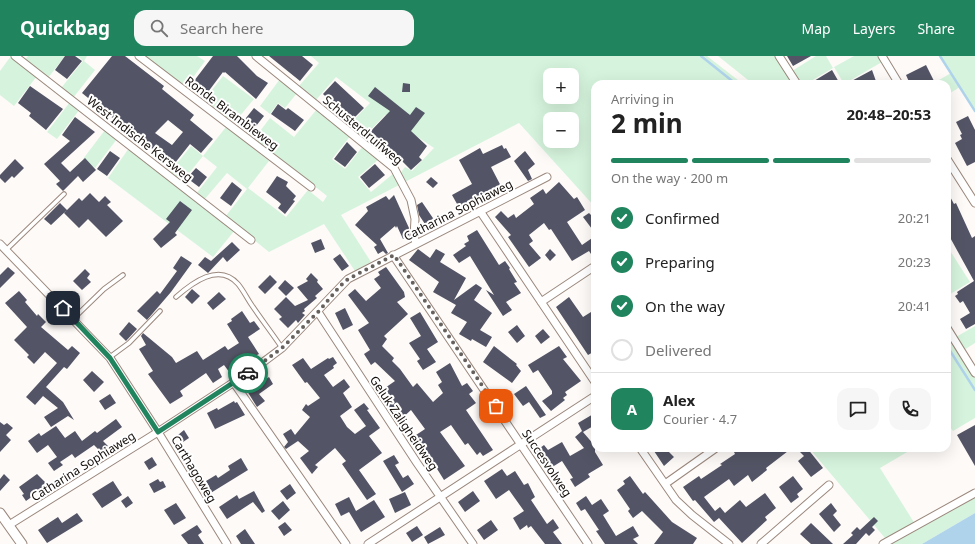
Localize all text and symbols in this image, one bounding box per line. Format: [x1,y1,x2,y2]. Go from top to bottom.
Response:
search box [134,10,414,46]
text: Quickbag [20,15,110,41]
icon: search [148,17,170,39]
text: Search here [180,18,264,38]
text: Map [802,19,831,38]
text: Layers [853,19,895,38]
text: Share [917,19,955,38]
map controls [543,68,579,148]
button: + [543,68,579,104]
street label: Ronde Birambieweg [182,72,282,154]
text: Arriving in [611,90,674,108]
street label: West Indische Kersweg [83,92,197,186]
street label: Schusterdruifweg [319,92,407,168]
text: 20:48–20:53 [846,104,931,124]
text: 2 min [611,105,683,141]
button: − [543,112,579,148]
text: On the way · 200 m [611,169,728,187]
street label: Catharina Sophiaweg [401,175,515,245]
icon: check [611,207,633,229]
text: Confirmed [645,208,720,228]
text: 20:21 [898,209,931,227]
icon: check [611,251,633,273]
text: Preparing [645,252,715,272]
text: 20:23 [898,253,931,271]
pin [46,291,80,325]
icon: check [611,295,633,317]
text: On the way [645,296,725,316]
icon: home [52,297,74,319]
text: 20:41 [898,297,931,315]
text: Delivered [645,340,712,360]
courier [228,353,268,393]
icon: car [237,362,259,384]
street label: Geluk Zaligheidweg [366,372,442,474]
button: chat [837,388,879,430]
button: phone [889,388,931,430]
pin [479,389,513,423]
text: Alex [663,390,695,410]
icon: bag [485,395,507,417]
text: A [627,399,637,419]
text: Courier · 4.7 [663,410,737,428]
street label: Succesvolweg [518,426,576,500]
street label: Catharina Sophiaweg [28,427,138,505]
street label: Carthagoweg [167,432,221,506]

